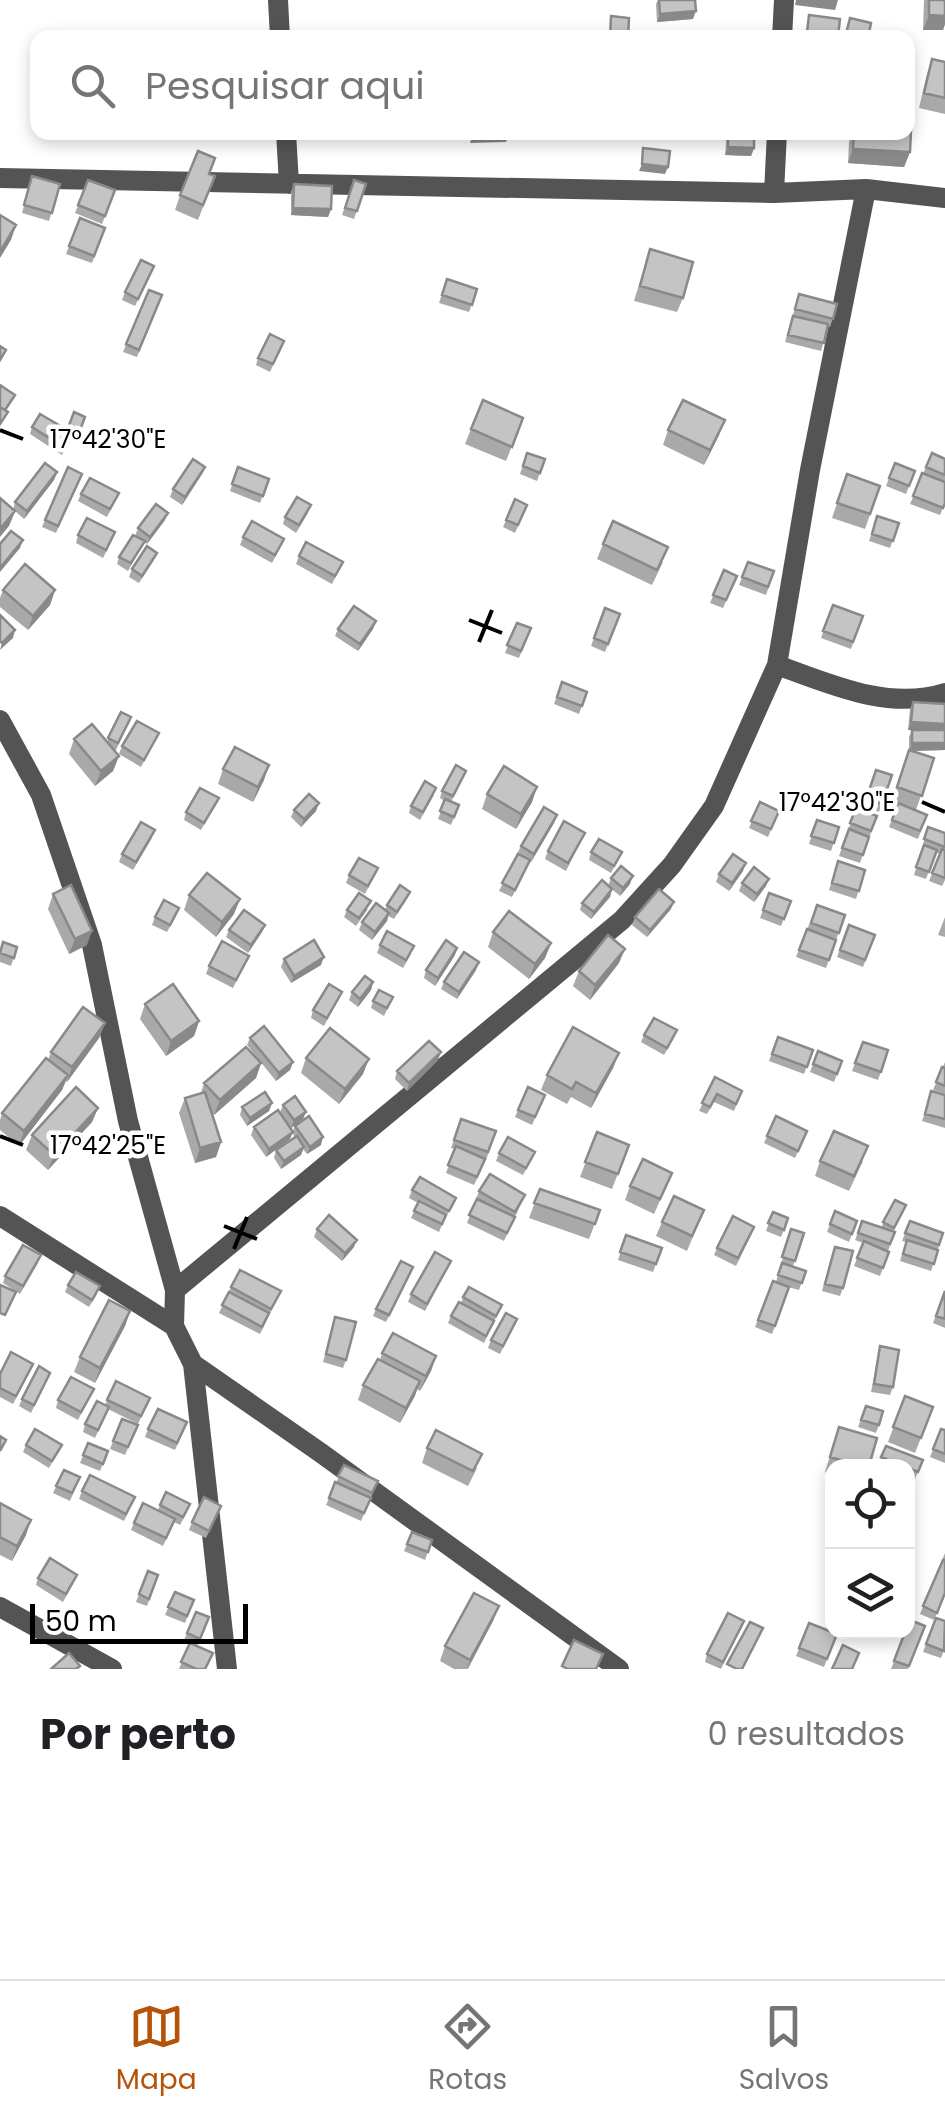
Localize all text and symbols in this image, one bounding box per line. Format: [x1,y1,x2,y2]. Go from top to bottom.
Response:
search box [30,30,915,140]
icon: search [65,58,120,113]
text: Pesquisar aqui [145,59,425,112]
text: 17°42'30"E [50,422,166,457]
text: 17°42'30"E [779,785,895,820]
text: 17°42'25"E [50,1128,166,1163]
map controls [825,1459,915,1639]
button: locate [825,1459,915,1549]
button: layers [825,1549,915,1639]
scale bar [30,1599,248,1644]
text: 50 m [45,1602,116,1641]
text: Por perto [40,1705,236,1764]
text: 0 resultados [707,1711,905,1756]
tab: Mapa [116,1999,197,2101]
tab: Rotas [428,1999,507,2101]
tab: Salvos [739,1999,829,2101]

